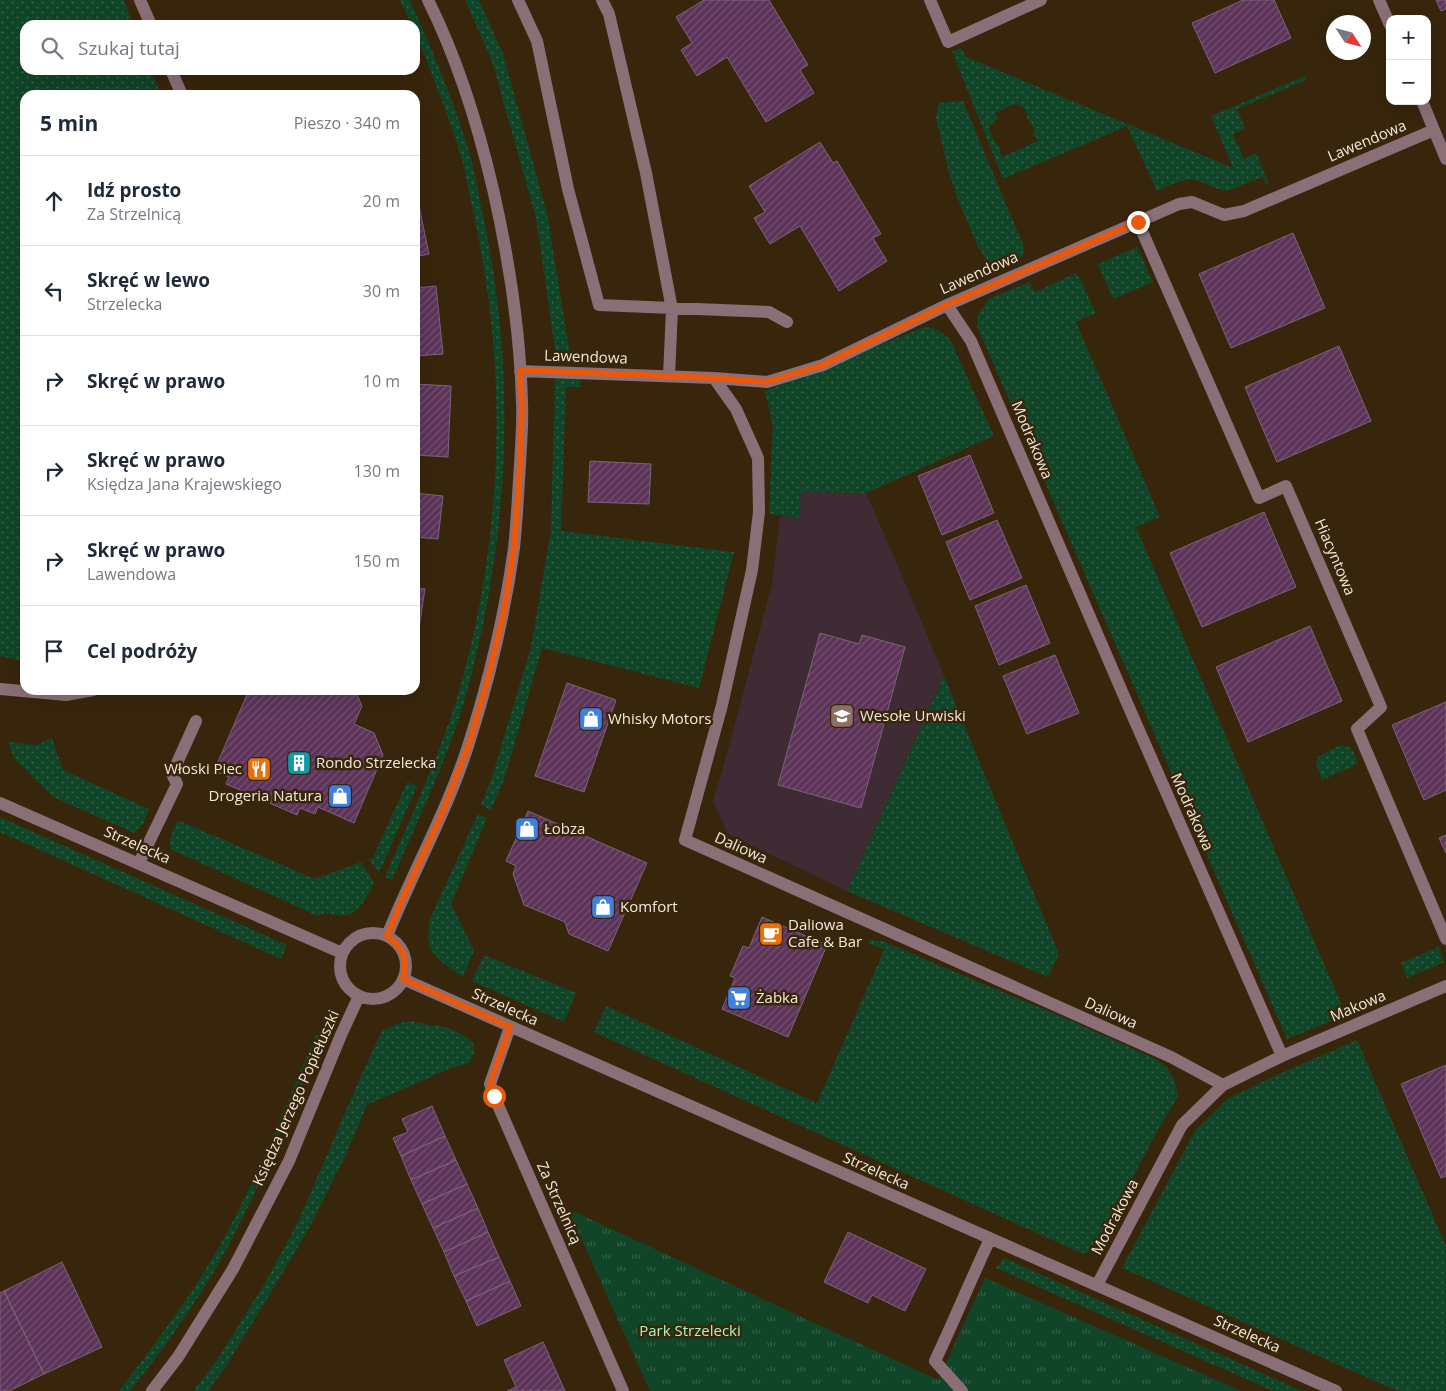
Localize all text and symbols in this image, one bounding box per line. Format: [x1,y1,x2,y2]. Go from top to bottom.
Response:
north arrow [1326,15,1371,60]
map controls [1386,15,1431,105]
button: + [1386,15,1431,60]
search box [20,20,420,75]
icon: search [38,34,66,62]
text: Szukaj tutaj [78,35,180,61]
button: − [1386,60,1431,105]
text: 5 min [40,109,98,137]
text: Pieszo · 340 m [294,112,400,134]
street label: Lawendowa [1324,115,1409,166]
text: Idź prosto [87,177,181,203]
icon: ahead [40,187,68,215]
text: 20 m [363,190,400,212]
text: Za Strzelnicą [87,203,181,225]
route end [1127,211,1150,234]
street label: Lawendowa [936,246,1021,298]
text: Skręć w lewo [87,267,210,293]
icon: left [40,277,68,305]
text: 30 m [363,280,400,302]
text: Strzelecka [87,293,162,315]
street label: Lawendowa [544,345,628,367]
icon: right [40,367,68,395]
text: Skręć w prawo [87,368,225,394]
text: 10 m [363,370,400,392]
street label: Modrakowa [1007,397,1058,482]
text: Skręć w prawo [87,447,225,473]
icon: right [40,457,68,485]
text: 130 m [354,460,400,482]
text: Księdza Jana Krajewskiego [87,473,282,495]
street label: Hiacyntowa [1311,515,1361,598]
text: Skręć w prawo [87,537,225,563]
icon: right [40,547,68,575]
text: 150 m [354,550,400,572]
text: Lawendowa [87,563,176,585]
icon: arrive [40,637,68,665]
text: Cel podróży [87,638,197,664]
school or university icon: Wesołe Urwiski [829,703,855,729]
place label: Wesołe Urwiski [860,705,966,725]
shop icon: Whisky Motors [578,706,604,732]
place label: Whisky Motors [608,708,711,728]
building icon: Rondo Strzelecka [286,750,312,776]
place label: Rondo Strzelecka [316,752,436,772]
restaurant icon: Włoski Piec [246,756,272,782]
place label: Włoski Piec [164,758,242,778]
street label: Modrakowa [1167,770,1219,854]
shop icon: Drogeria Natura [327,783,353,809]
place label: Drogeria Natura [209,785,322,805]
shop icon: Łobza [514,816,540,842]
place label: Łobza [544,818,585,838]
street label: Strzelecka [101,821,174,868]
street label: Daliowa [712,827,771,868]
shop icon: Komfort [590,894,616,920]
place label: Komfort [620,896,678,916]
place label: Daliowa Cafe & Bar [788,914,862,951]
cafe icon: Daliowa Cafe & Bar [758,921,784,947]
street label: Strzelecka [469,983,542,1030]
street label: Makowa [1327,984,1389,1026]
supermarket icon: Żabka [726,985,752,1011]
place label: Żabka [756,987,798,1007]
street label: Daliowa [1082,992,1141,1033]
street label: Księdza Jerzego Popiełuszki [247,1007,343,1189]
route start [483,1085,506,1108]
street label: Strzelecka [840,1147,913,1194]
street label: Za Strzelnicą [533,1158,587,1247]
street label: Modrakowa [1086,1175,1142,1258]
street label: Strzelecka [1211,1310,1284,1357]
park label: Park Strzelecki [639,1320,741,1340]

